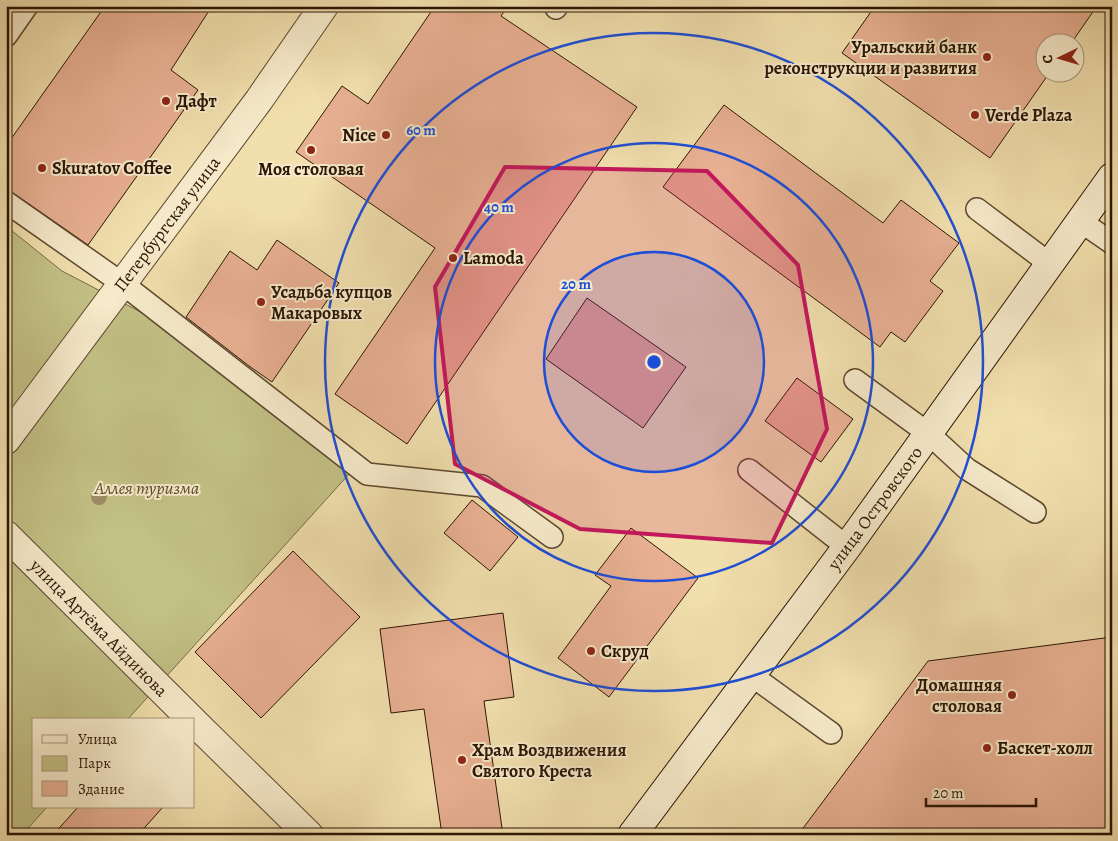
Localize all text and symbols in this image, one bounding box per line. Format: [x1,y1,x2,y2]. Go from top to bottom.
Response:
north arrow [1036,32,1086,82]
place label: Уральский банк реконструкции и развития [764,35,977,80]
marker: Уральский банк реконструкции и развития [981,51,993,63]
text: С [1038,54,1057,64]
place label: Дафт [176,89,217,113]
marker: Дафт [160,95,172,107]
place label: Verde Plaza [984,103,1073,127]
marker: Verde Plaza [969,109,981,121]
text: 60 m [406,120,436,140]
place label: Nice [342,123,376,147]
marker: Nice [380,129,392,141]
marker: Моя столовая [305,144,317,156]
street label: Петербургская улица [108,151,226,297]
place label: Skuratov Coffee [52,156,172,180]
place label: Моя столовая [258,157,364,181]
marker: Skuratov Coffee [36,162,48,174]
text: 40 m [484,197,514,217]
place label: Lamoda [463,246,524,270]
marker: Lamoda [447,252,459,264]
text: 20 m [561,274,591,294]
place label: Усадьба купцов Макаровых [271,280,392,325]
marker: Усадьба купцов Макаровых [255,296,267,308]
centre of rings [645,353,663,371]
street label: улица Островского [821,441,928,575]
park label: Аллея туризма [94,476,199,500]
street label: улица Артёма Айдинова [24,553,174,703]
place label: Скруд [601,639,649,663]
marker: Скруд [585,645,597,657]
place label: Домашняя столовая [916,673,1002,718]
marker: Домашняя столовая [1006,689,1018,701]
legend [32,718,195,808]
text: Улица [78,729,117,749]
place label: Баскет-холл [997,736,1093,760]
place label: Храм Воздвижения Святого Креста [472,738,627,783]
marker: Баскет-холл [981,742,993,754]
text: Парк [78,753,111,773]
marker: Храм Воздвижения Святого Креста [456,754,468,766]
scale bar [926,776,1036,808]
text: Здание [78,779,125,799]
text: 20 m [933,783,964,803]

